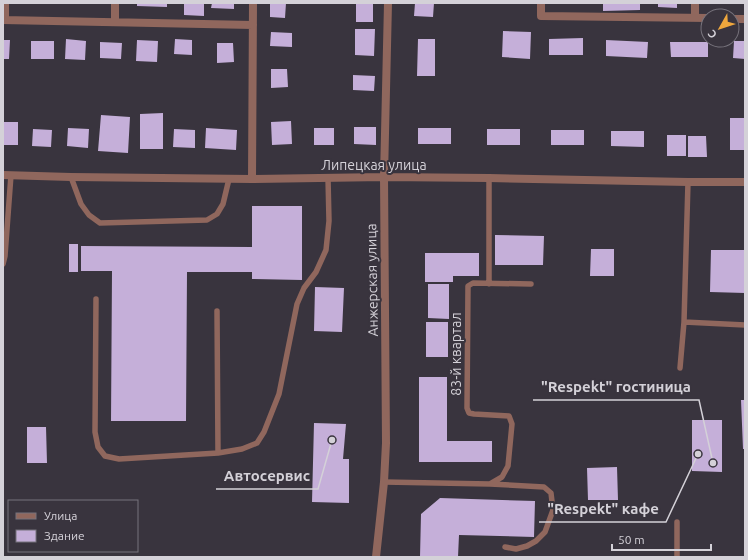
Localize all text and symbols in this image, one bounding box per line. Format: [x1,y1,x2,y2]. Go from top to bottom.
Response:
north arrow [700,8,740,48]
text: С [705,28,719,41]
street label: Липецкая улица [321,157,427,173]
street label: Анжерская улица [363,223,381,337]
street label: 83-й квартал [448,312,464,396]
callout: "Respekt" гостиница [533,373,699,400]
text: "Respekt" гостиница [541,378,691,395]
callout: Автосервис [216,462,318,489]
text: Автосервис [224,467,310,484]
callout: "Respekt" кафе [539,495,666,522]
legend [8,500,138,552]
text: "Respekt" кафе [547,500,659,517]
text: Улица [44,509,77,522]
scale bar [612,526,711,552]
text: Здание [44,529,85,542]
text: 50 m [618,533,645,546]

